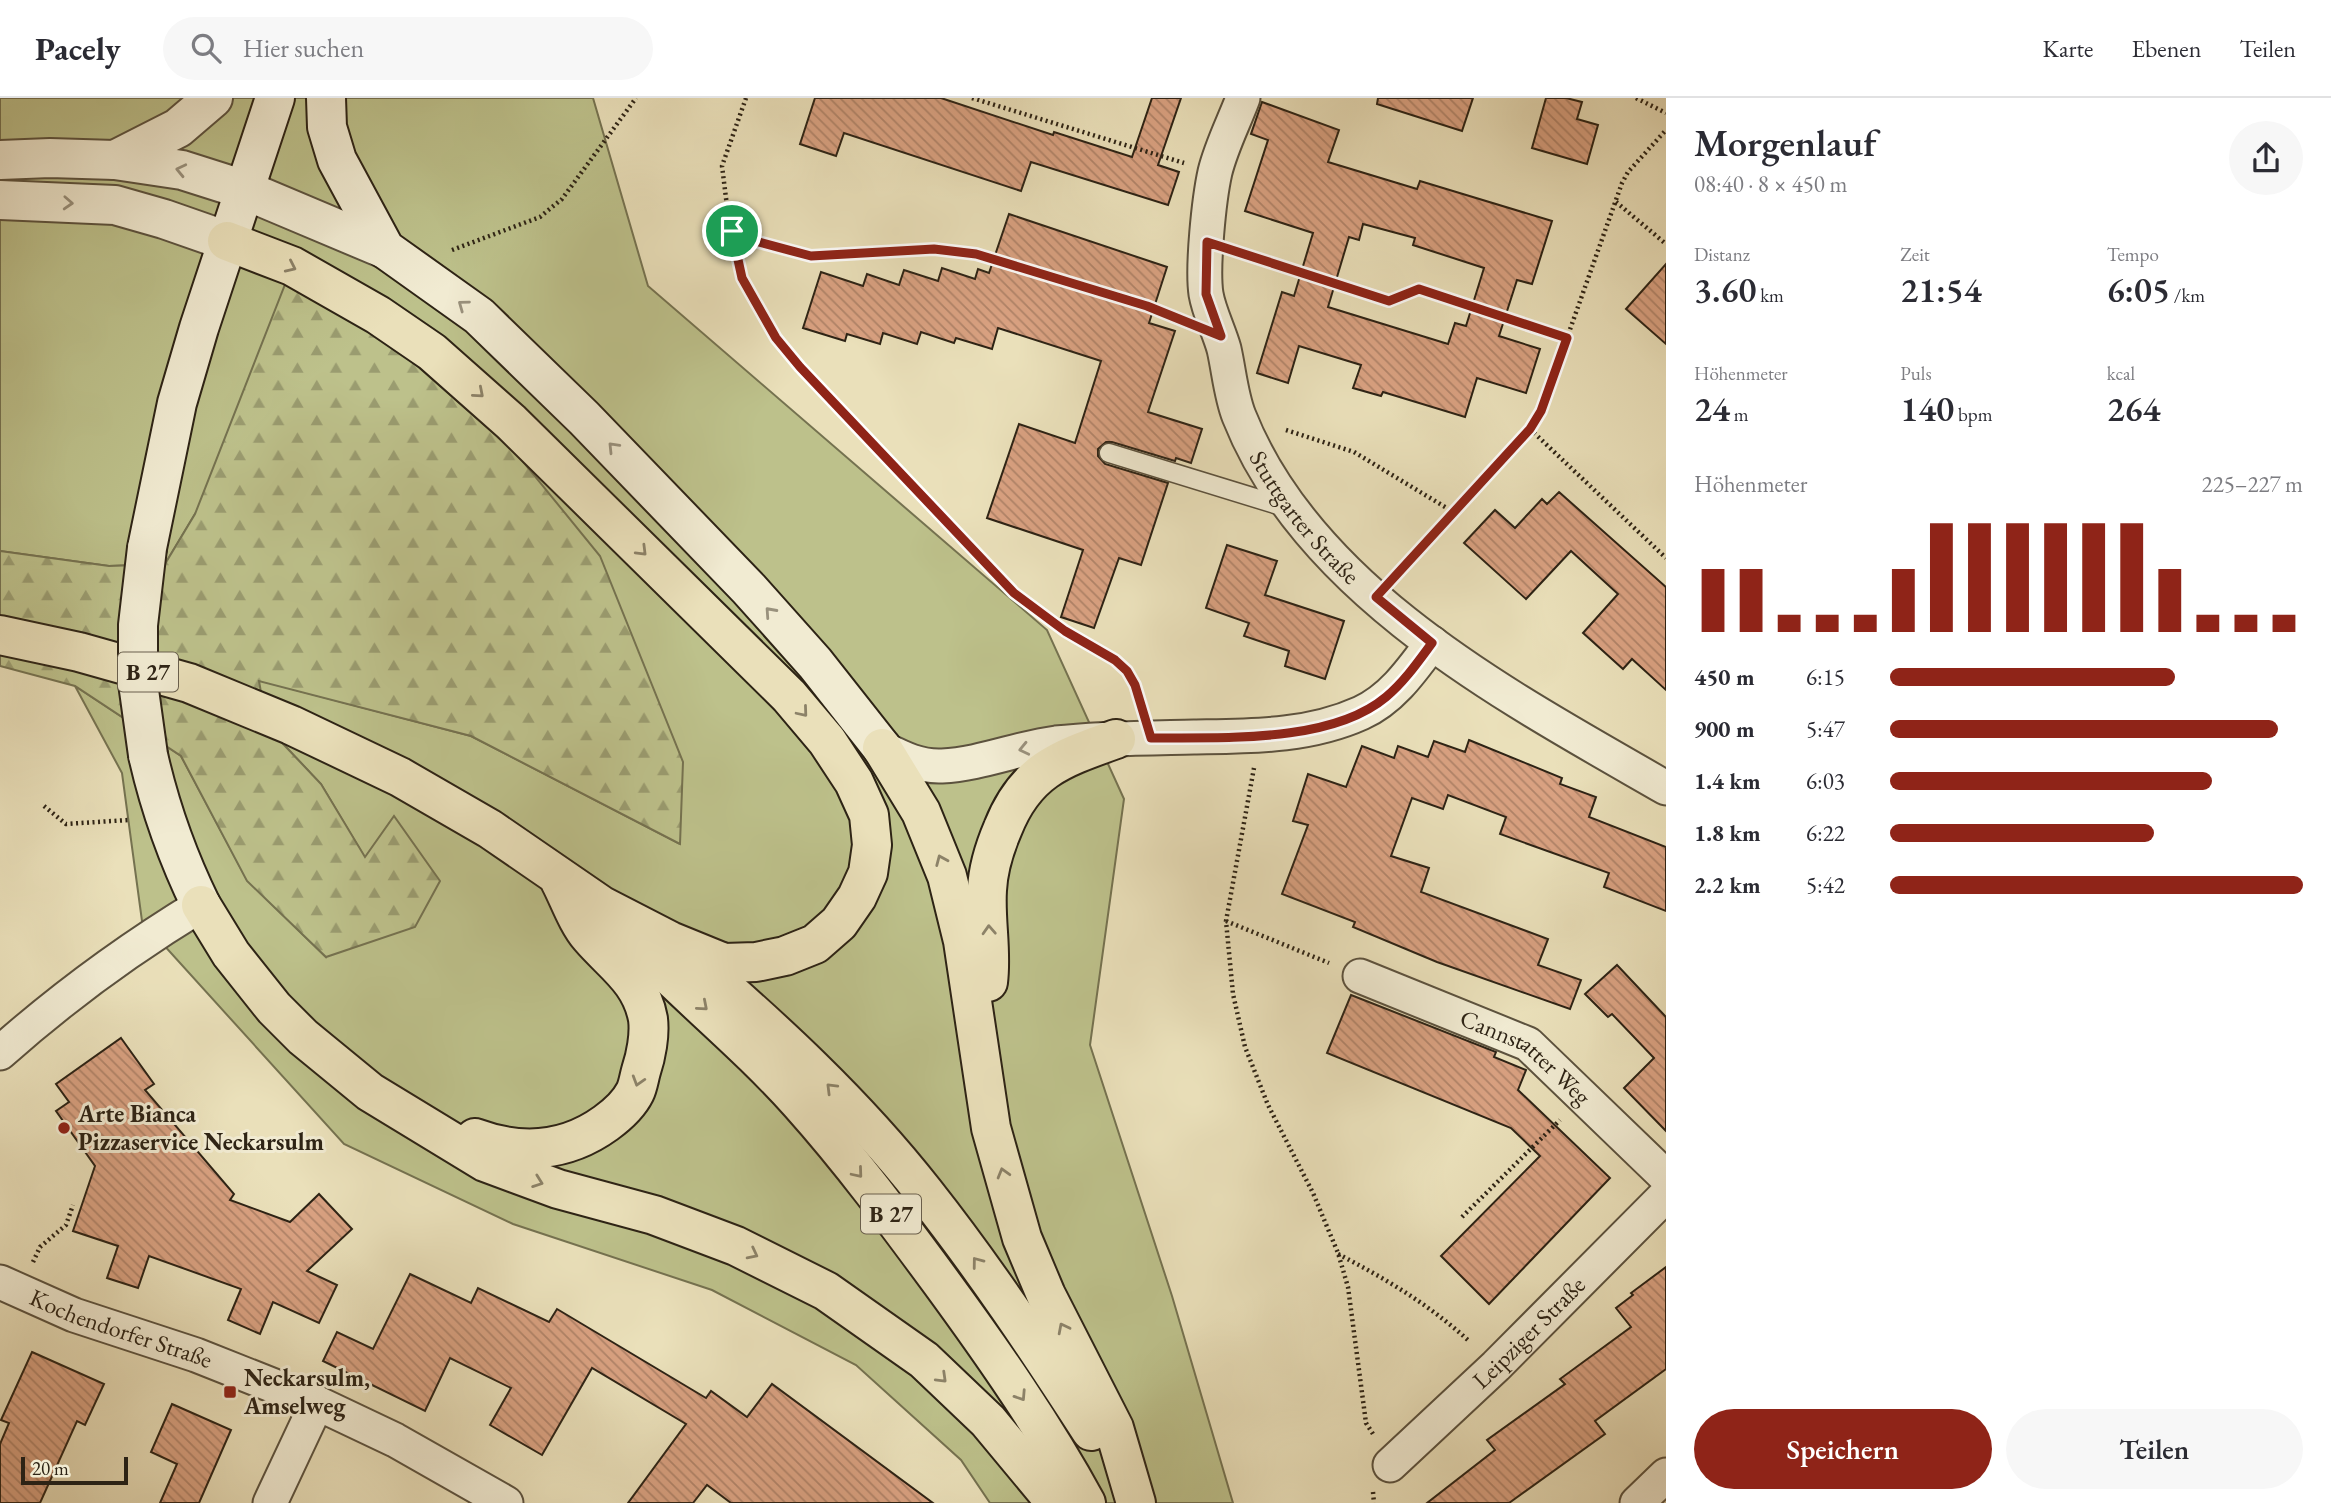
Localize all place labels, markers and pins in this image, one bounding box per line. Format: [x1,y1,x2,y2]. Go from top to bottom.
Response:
pin [702,201,762,261]
place label: Arte Bianca Pizzaservice Neckarsulm [77,1098,324,1157]
marker: Arte Bianca Pizzaservice Neckarsulm [56,1120,72,1136]
place label: Neckarsulm, Amselweg [243,1362,370,1422]
marker: Neckarsulm, Amselweg [222,1384,238,1400]

